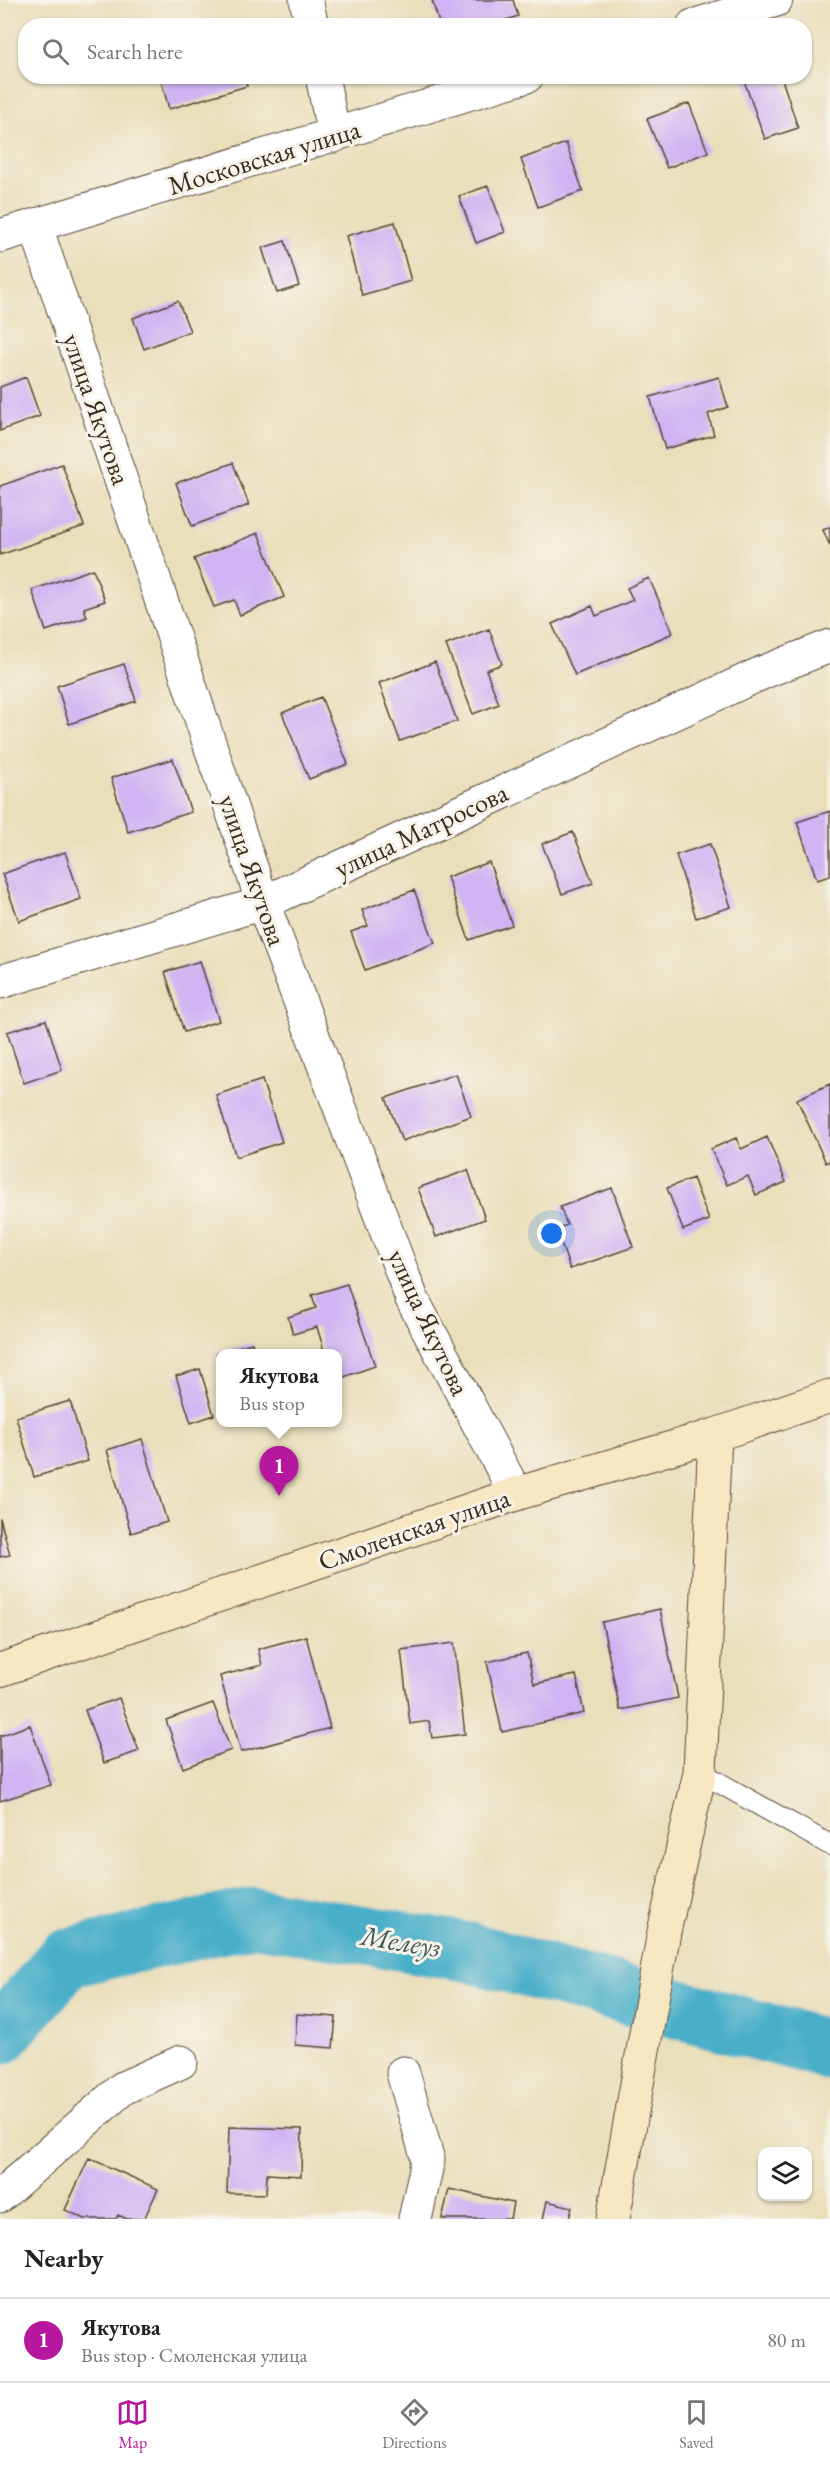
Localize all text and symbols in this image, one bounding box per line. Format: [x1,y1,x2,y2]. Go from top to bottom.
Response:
search box [18,18,812,84]
icon: search [39,35,72,68]
text: Search here [87,37,182,66]
street label: Московская улица [164,111,365,203]
street label: улица Якутова [55,329,139,490]
street label: улица Матросова [329,774,514,885]
street label: улица Якутова [211,790,295,951]
your location [537,1219,566,1248]
street label: улица Якутова [380,1243,478,1401]
popup [216,1349,342,1427]
text: Якутова [239,1361,319,1390]
text: Bus stop [239,1390,305,1416]
pin: 1 [260,1446,298,1496]
street label: Смоленская улица [313,1480,515,1578]
water label: Мелеуз [357,1917,444,1965]
map controls [758,2147,812,2201]
button: layers [758,2147,812,2201]
text: Nearby [24,2241,104,2275]
text: Якутова [81,2313,161,2342]
text: 1 [38,2327,49,2353]
text: 80 m [767,2327,806,2353]
text: Bus stop · Смоленская улица [81,2342,307,2368]
tab: Map [116,2396,149,2453]
tab: Directions [382,2396,447,2453]
tab: Saved [679,2396,714,2453]

